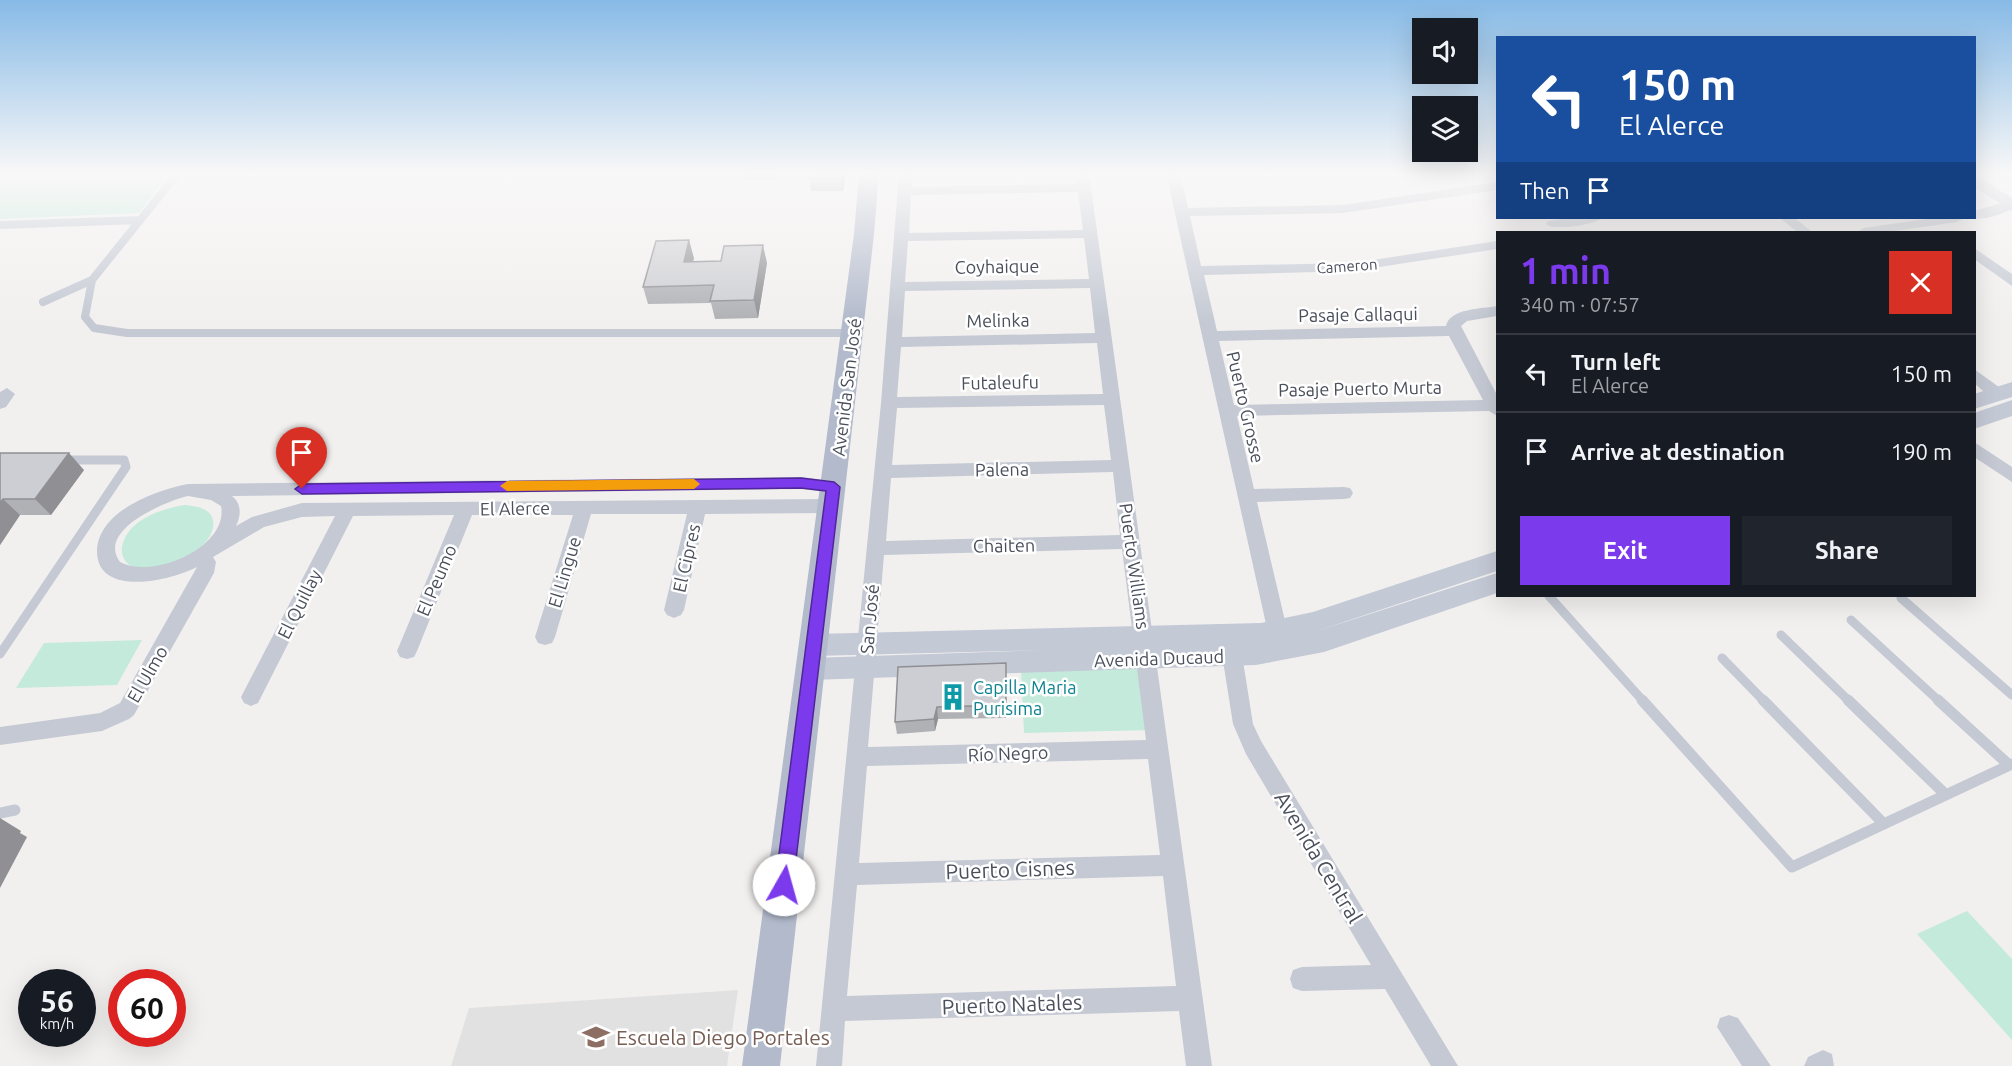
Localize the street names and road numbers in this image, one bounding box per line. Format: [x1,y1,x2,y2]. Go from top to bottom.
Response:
street label: Coyhaique [954,255,1040,277]
street label: Cameron [1316,255,1378,277]
street label: Pasaje Callaqui [1298,303,1418,325]
street label: Melinka [966,309,1030,331]
street label: Avenida San José [828,317,864,457]
street label: Puerto Grosse [1223,349,1269,465]
street label: Futaleufu [961,371,1039,393]
street label: Pasaje Puerto Murta [1278,377,1442,399]
street label: Palena [975,459,1029,479]
street label: El Alerce [480,497,550,519]
street label: Puerto Williams [1116,502,1154,631]
street label: El Cipres [668,522,704,594]
street label: El Lingue [544,534,584,610]
street label: Chaiten [973,534,1035,556]
street label: El Peumo [412,541,460,619]
street label: El Quillay [273,566,326,642]
street label: San José [856,583,882,655]
street label: El Ulmo [123,642,171,706]
street label: Avenida Ducaud [1094,646,1224,670]
street label: Río Negro [967,742,1049,764]
street label: Avenida Central [1270,787,1368,927]
street label: Puerto Cisnes [945,855,1075,883]
street label: Puerto Natales [941,990,1083,1018]

